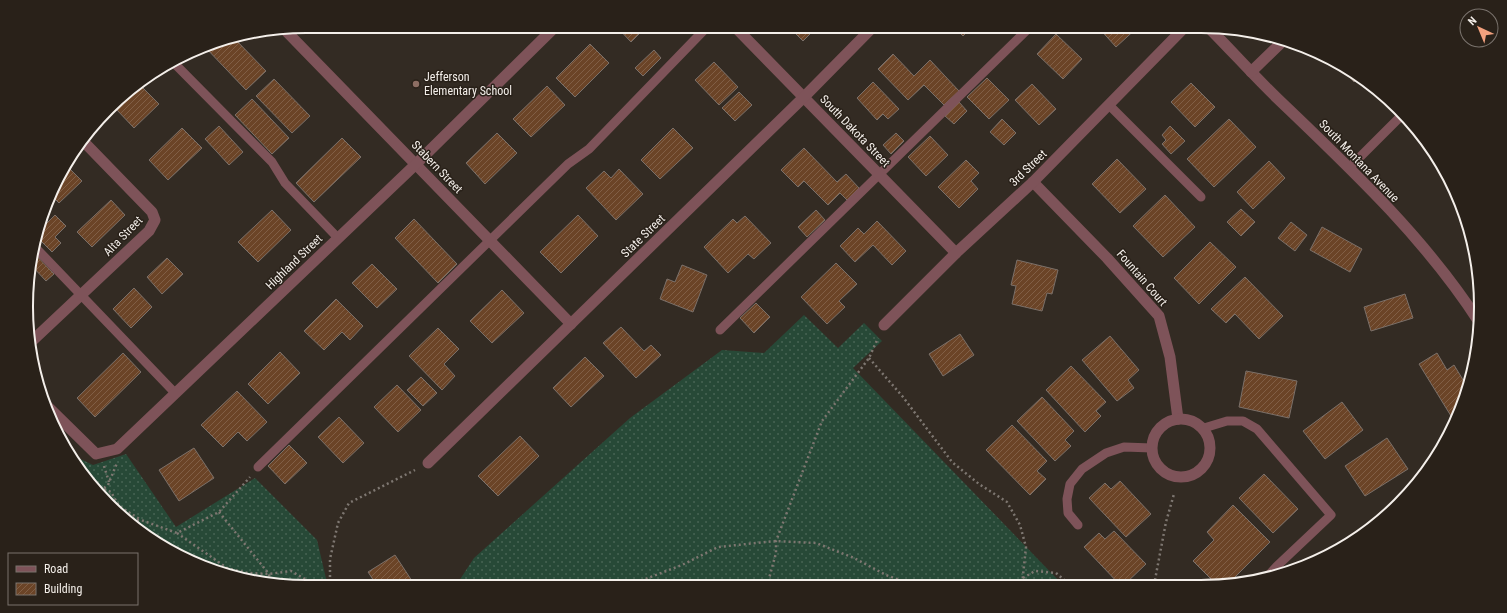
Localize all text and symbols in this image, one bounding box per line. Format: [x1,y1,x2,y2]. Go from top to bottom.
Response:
north arrow [1459,8,1499,48]
text: N [1465,14,1480,28]
place label: Jefferson Elementary School [424,70,512,98]
marker: Jefferson Elementary School [411,79,421,89]
street label: South Dakota Street [817,92,893,170]
street label: South Montana Avenue [1316,117,1402,205]
street label: Stabern Street [409,138,466,196]
street label: 3rd Street [1006,147,1050,189]
street label: State Street [618,211,668,260]
street label: Alta Street [101,213,146,259]
street label: Highland Street [263,231,325,292]
street label: Fountain Court [1114,247,1171,309]
legend [8,553,138,605]
text: Road [44,562,68,576]
text: Building [44,582,82,596]

